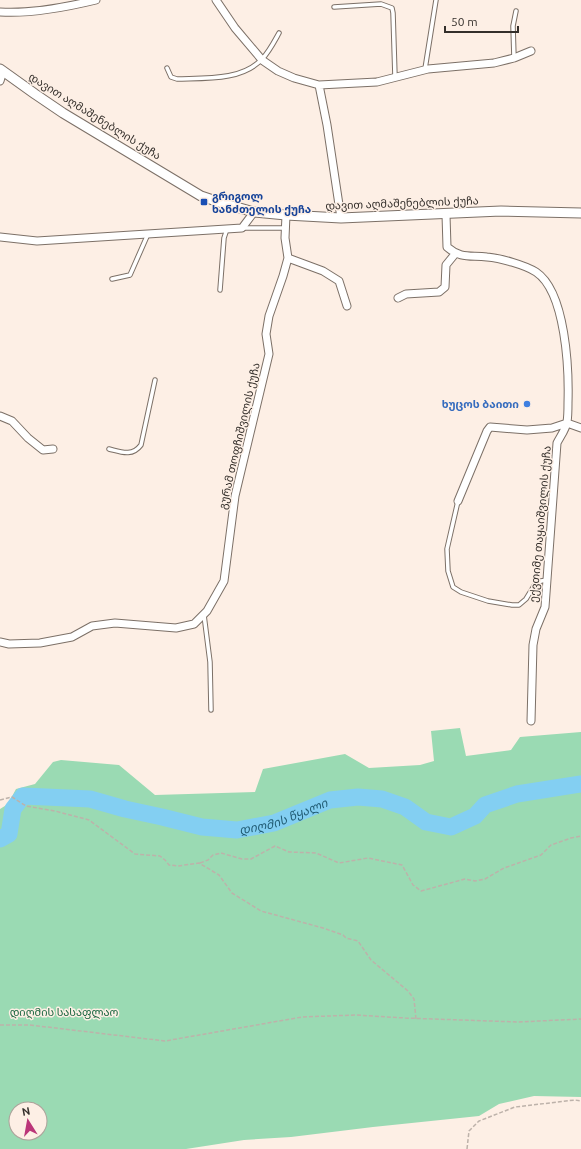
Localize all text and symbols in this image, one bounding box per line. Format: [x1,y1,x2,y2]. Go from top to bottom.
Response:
scale bar [445,8,518,34]
text: 50 m [451,15,478,28]
street label: დავით აღმაშენებლის ქუჩა [26,70,163,163]
place label: გრიგოლ ხანძთელის ქუჩა [212,190,311,216]
street label: დავით აღმაშენებლის ქუჩა [325,194,479,213]
marker: გრიგოლ ხანძთელის ქუჩა [199,197,209,207]
street label: გურამ თოფჩიშვილის ქუჩა [216,361,263,511]
place label: ხუცოს ბაითი [442,398,519,411]
marker: ხუცოს ბაითი [522,399,532,409]
street label: ექვთიმე თაყაიშვილის ქუჩა [527,445,554,603]
water label: დიღმის წყალი [238,795,330,837]
park label: დიღმის სასაფლაო [10,1006,118,1019]
north arrow [8,1101,48,1141]
text: N [21,1105,31,1118]

